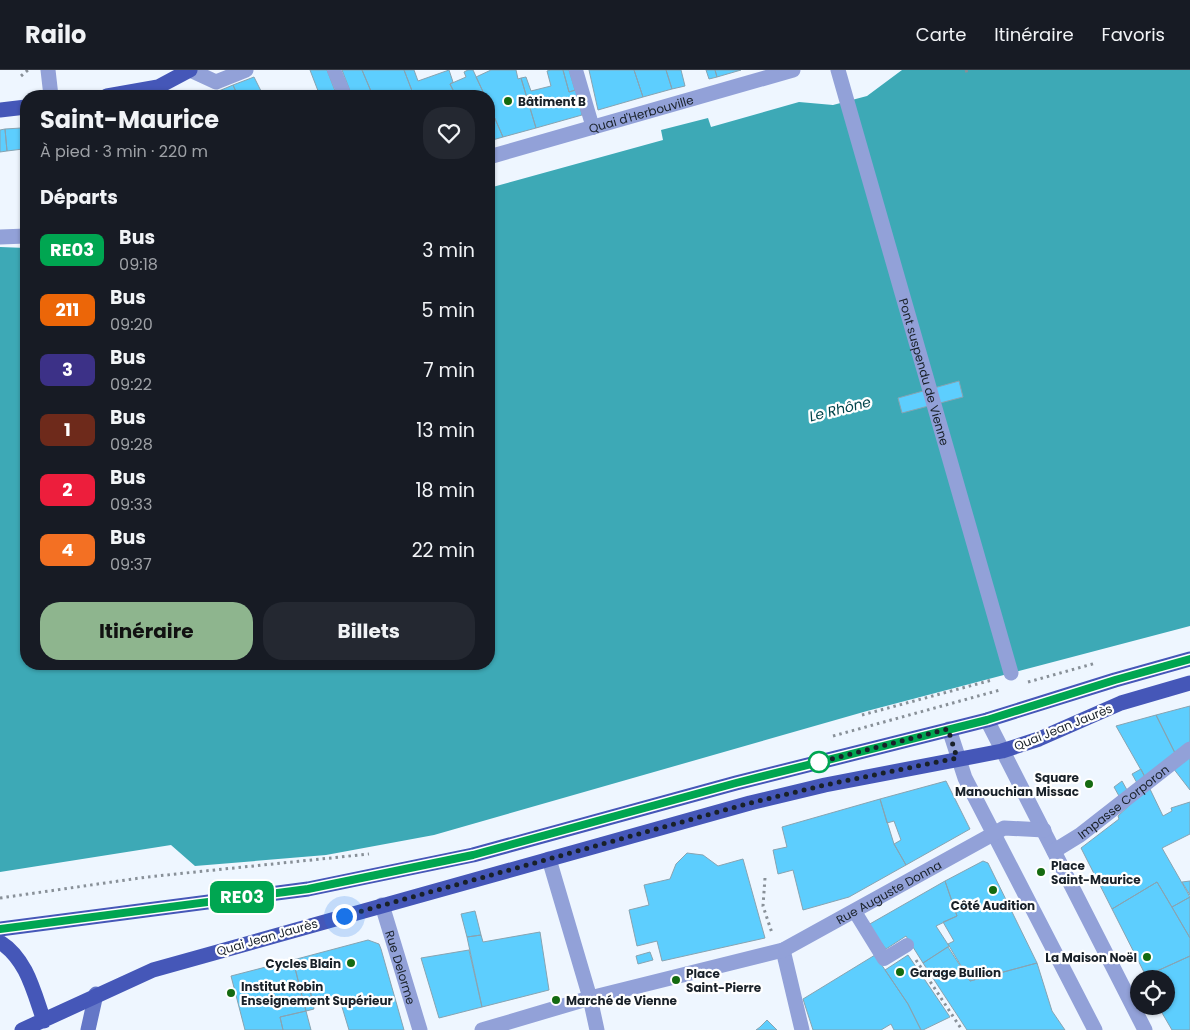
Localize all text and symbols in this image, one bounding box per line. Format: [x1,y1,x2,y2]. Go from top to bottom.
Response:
text: Railo [25,18,86,51]
text: Carte [916,22,966,47]
text: Itinéraire [994,22,1074,47]
text: Favoris [1102,22,1165,47]
street label: Quai d'Herbouville [587,90,695,137]
place label: Bâtiment B [518,93,586,110]
marker: Bâtiment B [502,95,514,107]
text: Saint-Maurice [40,103,219,136]
button: heart [423,107,475,159]
text: À pied · 3 min · 220 m [40,140,208,163]
text: Départs [40,184,118,211]
text: Bus [119,224,155,251]
text: RE03 [50,237,94,262]
text: 3 min [422,237,475,264]
text: 09:18 [119,253,158,276]
text: Bus [110,284,146,311]
street label: Pont suspendu de Vienne [895,296,954,448]
text: 211 [56,297,79,322]
text: 5 min [422,297,475,324]
text: 09:20 [110,313,153,336]
text: Bus [110,344,146,371]
text: 3 [62,357,73,382]
text: 7 min [423,357,475,384]
text: 09:22 [110,373,152,396]
water label: Le Rhône [807,392,873,426]
text: Bus [110,404,146,431]
text: 1 [64,417,71,442]
text: 13 min [416,417,475,444]
text: 09:28 [110,433,153,456]
text: Bus [110,464,146,491]
text: 2 [62,477,73,502]
text: 18 min [415,477,475,504]
text: 09:33 [110,493,152,516]
text: Bus [110,524,146,551]
text: 4 [61,537,74,562]
text: 22 min [412,537,475,564]
text: 09:37 [110,553,152,576]
button: Itinéraire [40,602,253,660]
button: Billets [263,602,475,660]
street label: Quai Jean Jaurès [1011,700,1115,754]
unlabelled marker [808,751,830,773]
street label: Impasse Corporon [1074,760,1172,843]
place label: Square Manouchian Missac [955,769,1080,800]
marker: Square Manouchian Missac [1083,778,1095,790]
street label: Rue Auguste Donna [833,856,944,928]
place label: Place Saint-Maurice [1051,857,1141,888]
marker: Place Saint-Maurice [1035,866,1047,878]
line badge: RE03 [207,881,277,913]
text: RE03 [220,884,264,909]
marker: Côté Audition [987,884,999,896]
place label: Côté Audition [951,897,1035,914]
your location [332,904,357,929]
street label: Quai Jean Jaurès [214,914,320,960]
street label: Rue Delorme [382,928,420,1006]
place label: La Maison Noël [1045,949,1137,966]
marker: La Maison Noël [1141,951,1153,963]
place label: Cycles Blain [266,955,341,972]
marker: Cycles Blain [345,957,357,969]
place label: Garage Bullion [910,964,1001,981]
place label: Place Saint-Pierre [686,965,762,996]
marker: Garage Bullion [894,966,906,978]
map controls [1130,970,1175,1015]
button: locate [1130,970,1175,1015]
marker: Place Saint-Pierre [670,974,682,986]
place label: Institut Robin Enseignement Supérieur [241,978,393,1009]
marker: Institut Robin Enseignement Supérieur [225,987,237,999]
place label: Marché de Vienne [566,992,678,1009]
marker: Marché de Vienne [550,994,562,1006]

